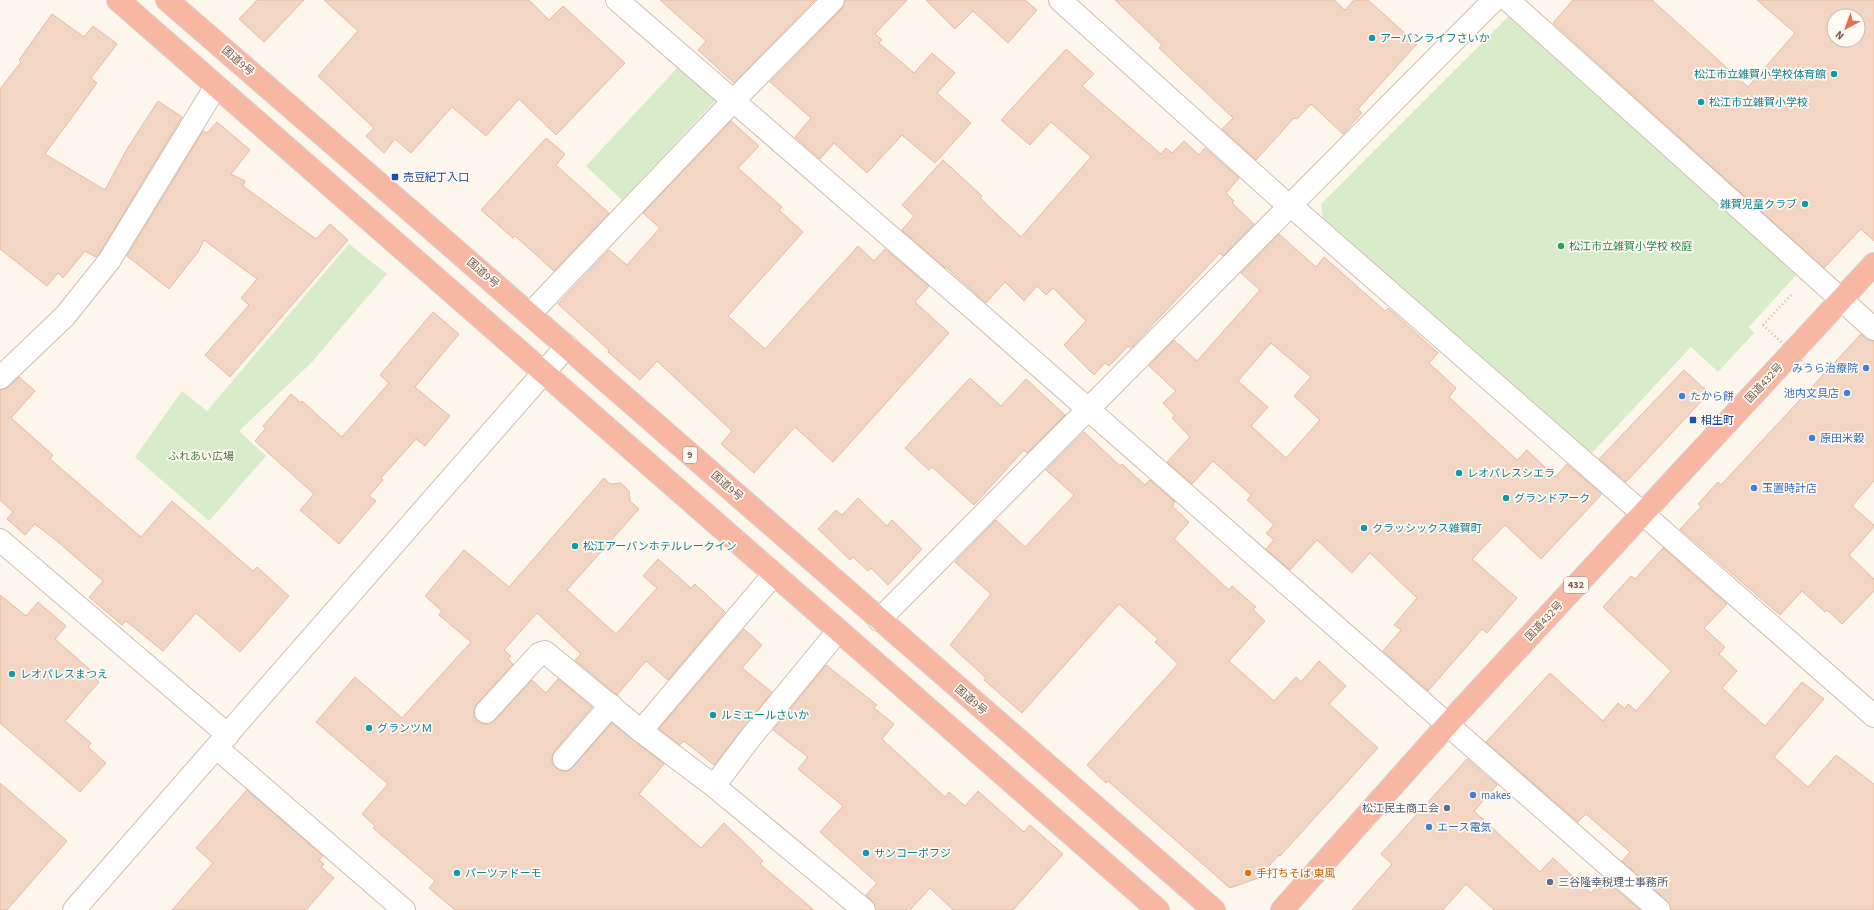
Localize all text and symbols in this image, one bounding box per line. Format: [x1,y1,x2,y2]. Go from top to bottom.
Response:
north arrow [1826,8,1866,48]
text: N [1832,27,1847,43]
place label: アーバンライフさいか [1380,31,1490,46]
marker: アーバンライフさいか [1367,33,1377,43]
street label: 国道9号 [219,43,257,79]
place label: 松江市立雑賀小学校体育館 [1694,67,1826,82]
marker: 松江市立雑賀小学校体育館 [1829,69,1839,79]
place label: 松江市立雑賀小学校 [1709,95,1808,110]
marker: 松江市立雑賀小学校 [1696,97,1706,107]
place label: 売豆紀丁入口 [403,170,469,185]
marker: 売豆紀丁入口 [390,172,400,182]
place label: 雑賀児童クラブ [1720,197,1797,212]
marker: 雑賀児童クラブ [1800,199,1810,209]
place label: 松江市立雑賀小学校 校庭 [1569,239,1692,254]
marker: 松江市立雑賀小学校 校庭 [1556,241,1566,251]
street label: 国道9号 [464,255,502,291]
street label: 国道432号 [1742,360,1786,406]
place label: みうら治療院 [1792,361,1858,376]
marker: みうら治療院 [1861,363,1871,373]
place label: 池内文具店 [1784,386,1839,401]
marker: 池内文具店 [1842,388,1852,398]
place label: たから餅 [1690,389,1734,404]
marker: たから餅 [1677,391,1687,401]
place label: 相生町 [1701,413,1734,428]
marker: 相生町 [1688,415,1698,425]
place label: 原田米穀 [1820,431,1865,446]
marker: 原田米穀 [1807,433,1817,443]
road number: 9 [683,447,697,463]
park label: ふれあい広場 [168,449,234,464]
place label: レオパレスシエラ [1467,466,1555,481]
street label: 国道9号 [708,468,746,504]
marker: レオパレスシエラ [1454,468,1464,478]
place label: 玉置時計店 [1762,481,1817,496]
marker: 玉置時計店 [1749,483,1759,493]
place label: グランドアーク [1514,491,1590,506]
marker: グランドアーク [1501,493,1511,503]
place label: クラッシックス雑賀町 [1372,521,1482,536]
marker: クラッシックス雑賀町 [1359,523,1369,533]
place label: 松江アーバンホテルレークイン [583,539,737,554]
marker: 松江アーバンホテルレークイン [570,541,580,551]
road number: 432 [1564,577,1588,593]
street label: 国道432号 [1522,598,1566,644]
place label: レオパレスまつえ [20,667,108,682]
marker: レオパレスまつえ [7,669,17,679]
street label: 国道9号 [952,682,990,718]
place label: ルミエールさいか [721,708,809,723]
marker: ルミエールさいか [708,710,718,720]
place label: グランツＭ [377,721,432,736]
marker: グランツＭ [364,723,374,733]
place label: makes [1481,788,1511,803]
marker: makes [1468,790,1478,800]
place label: 松江民主商工会 [1362,801,1439,816]
marker: 松江民主商工会 [1442,803,1452,813]
place label: エース電気 [1437,820,1491,835]
marker: エース電気 [1424,822,1434,832]
place label: サンコーポフジ [874,846,951,861]
marker: サンコーポフジ [861,848,871,858]
place label: パーツァドーモ [465,866,542,881]
place label: 手打ちそば 東風 [1256,866,1335,881]
marker: パーツァドーモ [452,868,462,878]
marker: 手打ちそば 東風 [1243,868,1253,878]
place label: 三谷隆幸税理士事務所 [1558,875,1669,890]
marker: 三谷隆幸税理士事務所 [1545,877,1555,887]

